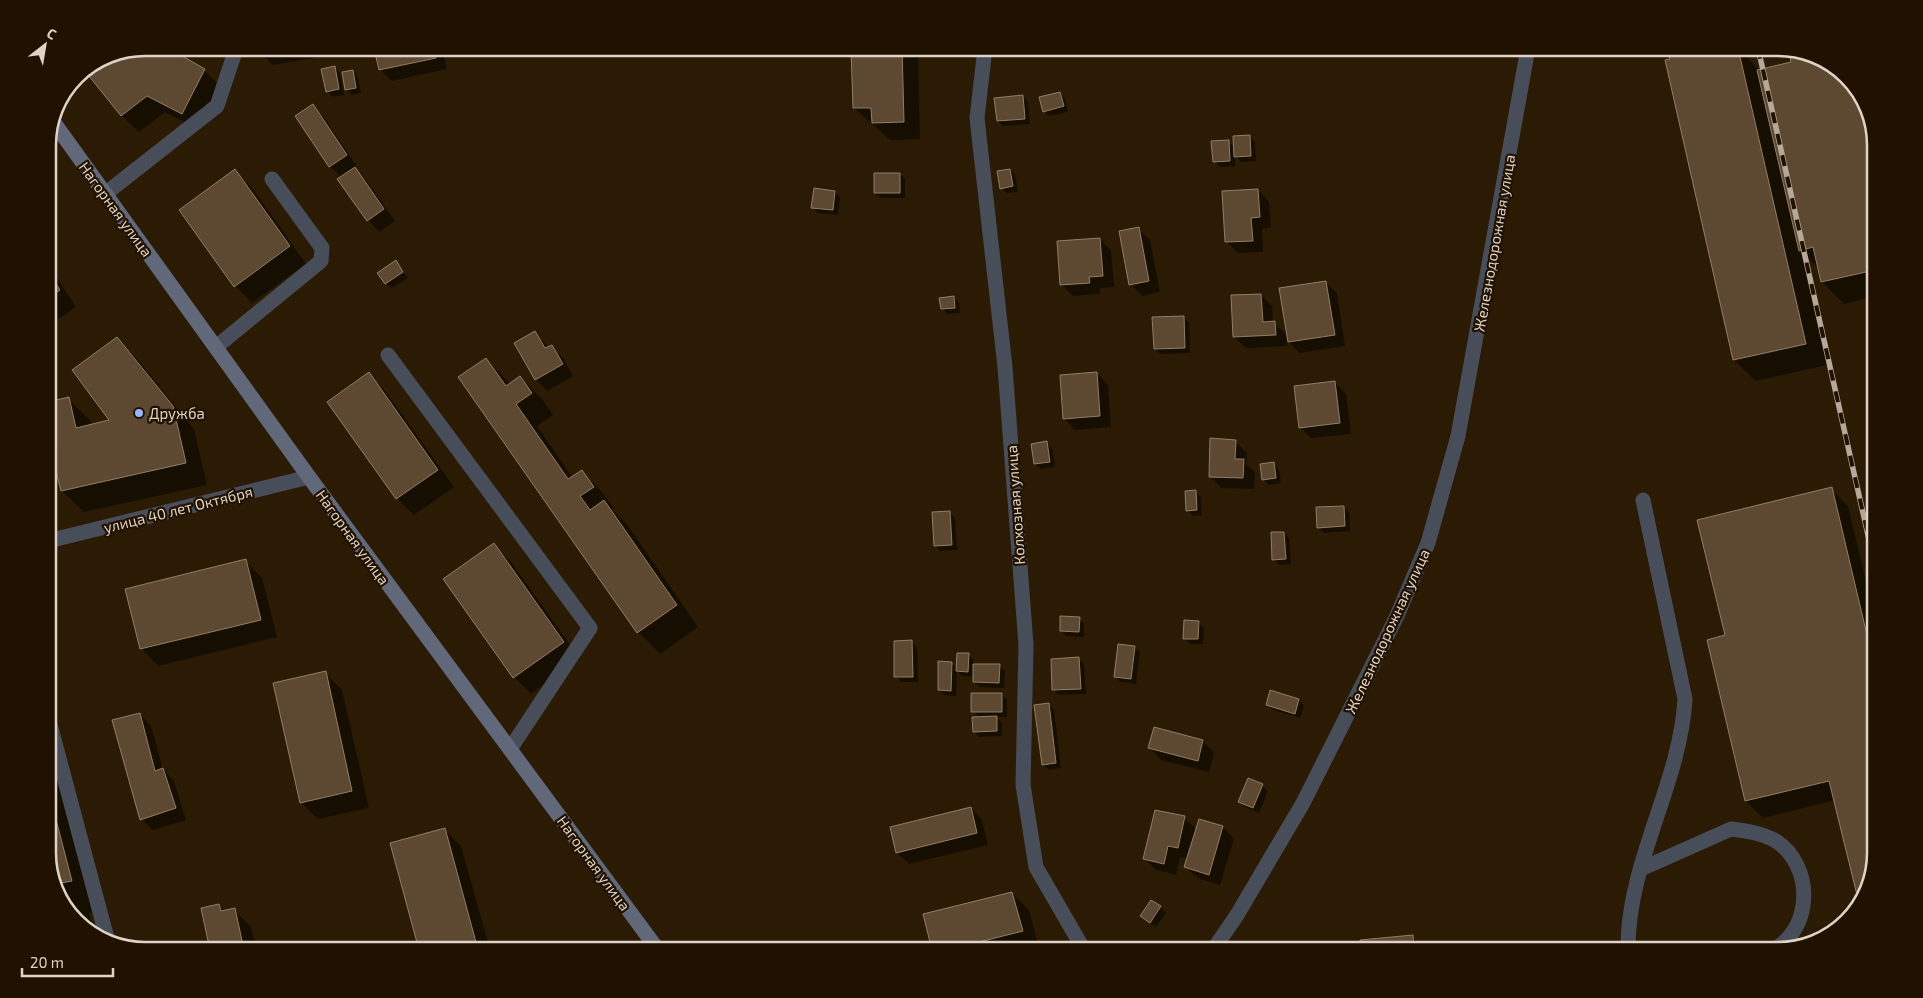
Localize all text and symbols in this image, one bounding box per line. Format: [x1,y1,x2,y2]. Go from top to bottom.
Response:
north arrow [20,20,70,70]
text: С [44,24,60,43]
street label: Железнодорожная улица [1470,153,1519,333]
street label: Нагорная улица [75,158,156,261]
place label: Дружба [149,404,205,423]
marker: Дружба [133,407,145,419]
street label: Колхозная улица [1002,445,1029,565]
street label: улица 40 лет Октября [102,482,255,537]
street label: Нагорная улица [312,486,393,589]
street label: Железнодорожная улица [1341,546,1434,717]
street label: Нагорная улица [553,812,634,915]
scale bar [22,946,114,978]
text: 20 m [30,953,64,971]

